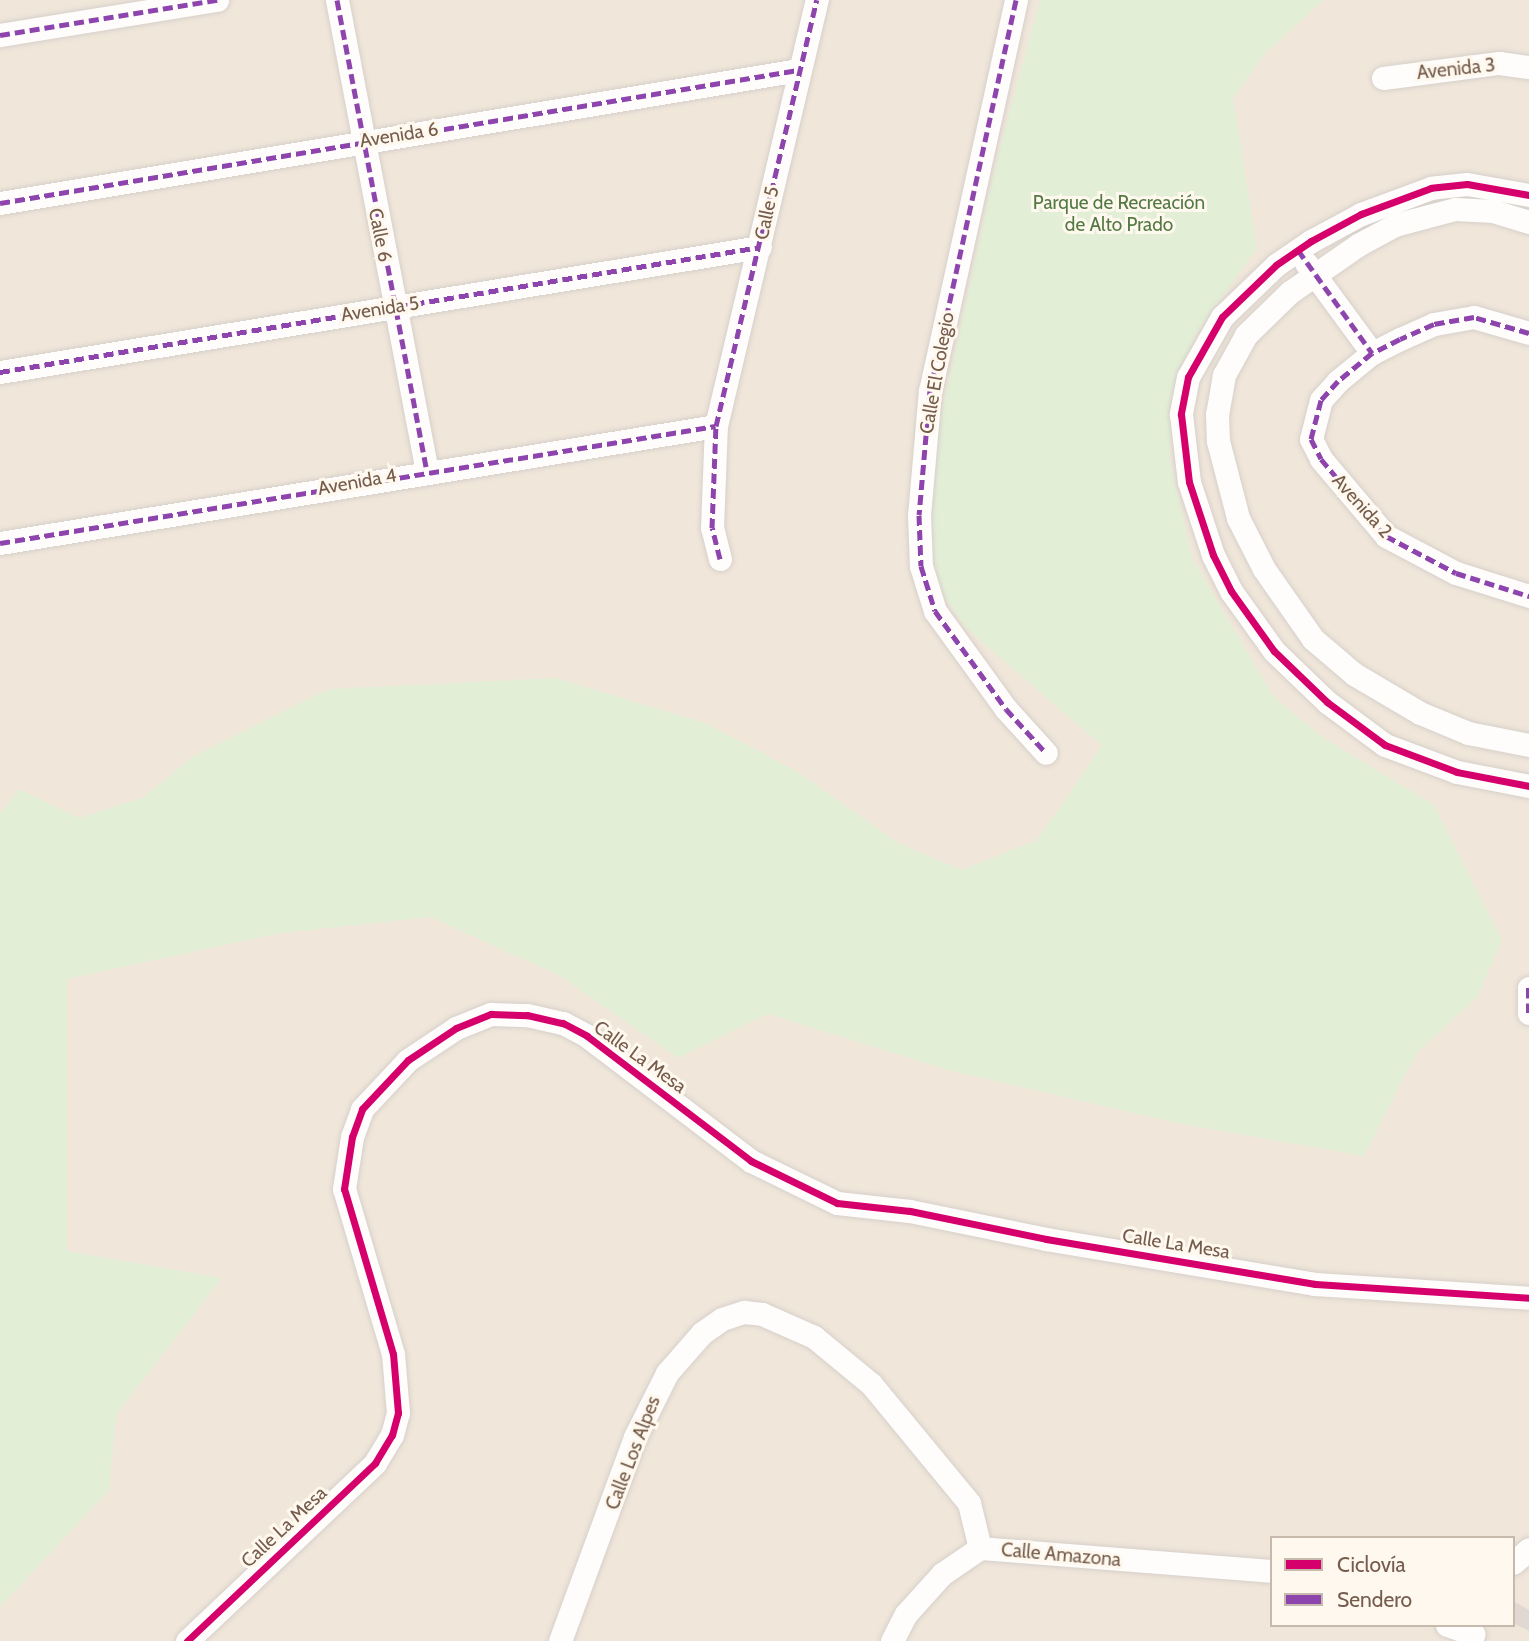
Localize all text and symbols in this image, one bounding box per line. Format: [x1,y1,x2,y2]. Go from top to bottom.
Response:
street label: Avenida 3 [1416,54,1496,84]
street label: Avenida 6 [358,118,440,152]
street label: Calle 5 [750,184,784,242]
park label: Parque de Recreación de Alto Prado [1033,192,1205,236]
street label: Calle 6 [364,206,396,264]
street label: Avenida 5 [339,292,421,326]
street label: Calle El Colegio [915,310,959,436]
street label: Avenida 4 [316,464,398,500]
street label: Avenida 2 [1327,469,1397,543]
street label: Calle La Mesa [589,1016,691,1098]
street label: Calle La Mesa [1121,1224,1231,1264]
street label: Calle Los Alpes [601,1393,665,1513]
street label: Calle La Mesa [237,1482,331,1572]
legend [1270,1536,1515,1627]
street label: Calle Amazona [1000,1538,1122,1572]
text: Ciclovía [1337,1552,1406,1577]
text: Sendero [1337,1587,1412,1612]

